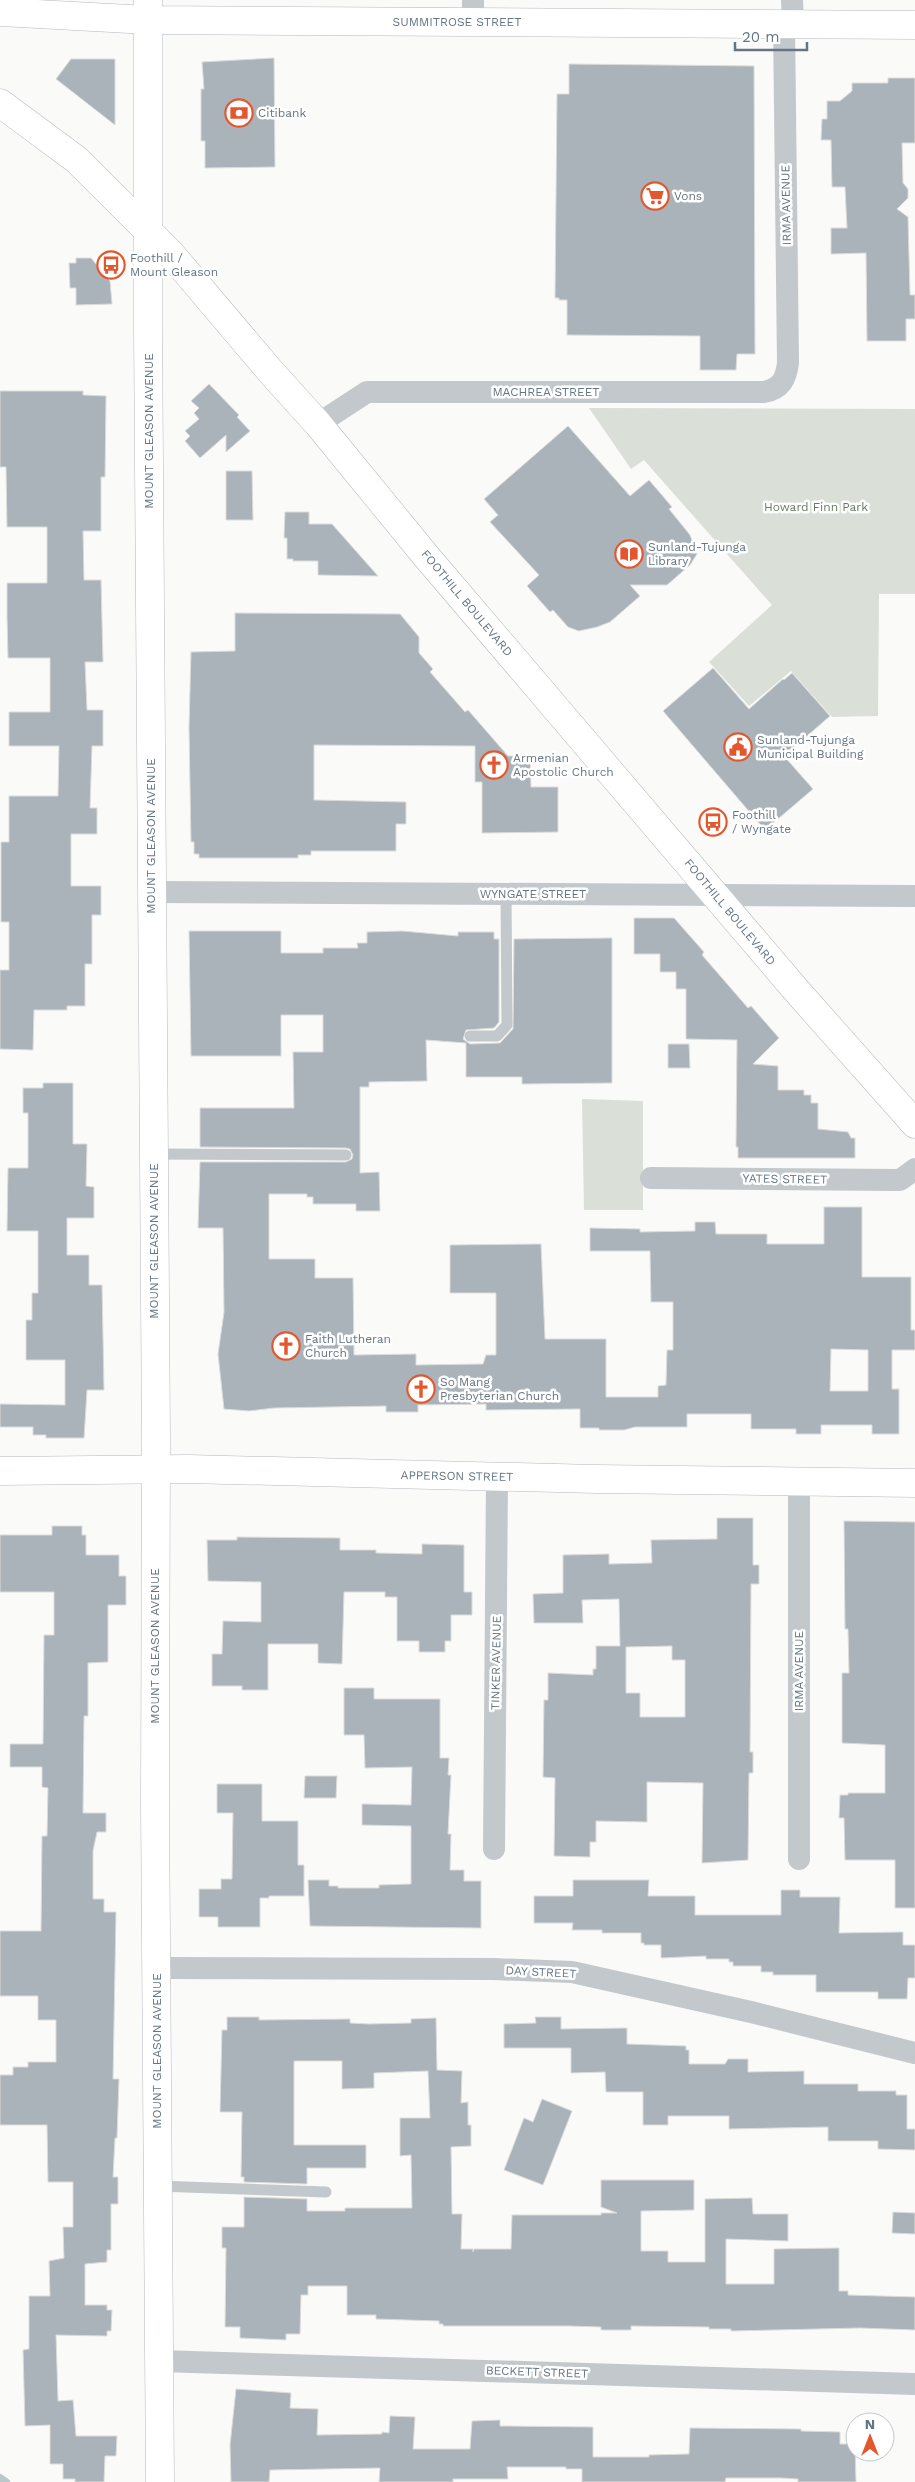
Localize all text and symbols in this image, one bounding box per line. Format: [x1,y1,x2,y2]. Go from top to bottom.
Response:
street label: SUMMITROSE STREET [393,15,521,29]
scale bar [735,20,808,52]
text: 20 m [742,28,780,46]
bank icon: Citibank [224,98,254,128]
place label: Citibank [258,106,306,120]
street label: IRMA AVENUE [778,164,794,245]
supermarket icon: Vons [640,181,670,211]
place label: Vons [674,189,702,203]
bus stop icon: Foothill / Mount Gleason [96,250,126,280]
place label: Foothill / Mount Gleason [130,251,218,279]
street label: MOUNT GLEASON AVENUE [142,353,156,509]
street label: MACHREA STREET [492,385,600,399]
park label: Howard Finn Park [764,500,868,514]
library icon: Sunland-Tujunga Library [614,539,644,569]
place label: Sunland-Tujunga Library [648,540,746,568]
street label: FOOTHILL BOULEVARD [418,547,516,659]
public building icon: Sunland-Tujunga Municipal Building [723,732,753,762]
place label: Sunland-Tujunga Municipal Building [757,733,864,761]
church icon: Armenian Apostolic Church [479,750,509,780]
place label: Armenian Apostolic Church [513,751,614,779]
street label: MOUNT GLEASON AVENUE [144,758,158,914]
bus stop icon: Foothill / Wyngate [698,807,728,837]
place label: Foothill / Wyngate [732,808,791,836]
street label: FOOTHILL BOULEVARD [681,856,779,968]
street label: WYNGATE STREET [480,887,586,901]
street label: MOUNT GLEASON AVENUE [147,1163,161,1319]
street label: YATES STREET [743,1171,827,1187]
church icon: Faith Lutheran Church [271,1331,301,1361]
place label: Faith Lutheran Church [305,1332,391,1360]
church icon: So Mang Presbyterian Church [406,1374,436,1404]
place label: So Mang Presbyterian Church [440,1375,559,1403]
street label: APPERSON STREET [400,1468,514,1484]
street label: MOUNT GLEASON AVENUE [148,1568,162,1724]
street label: TINKER AVENUE [488,1615,504,1710]
street label: IRMA AVENUE [792,1630,806,1711]
street label: DAY STREET [505,1963,577,1981]
street label: MOUNT GLEASON AVENUE [150,1973,164,2129]
street label: BECKETT STREET [486,2363,588,2381]
north arrow [845,2412,895,2462]
text: N [865,2416,875,2432]

